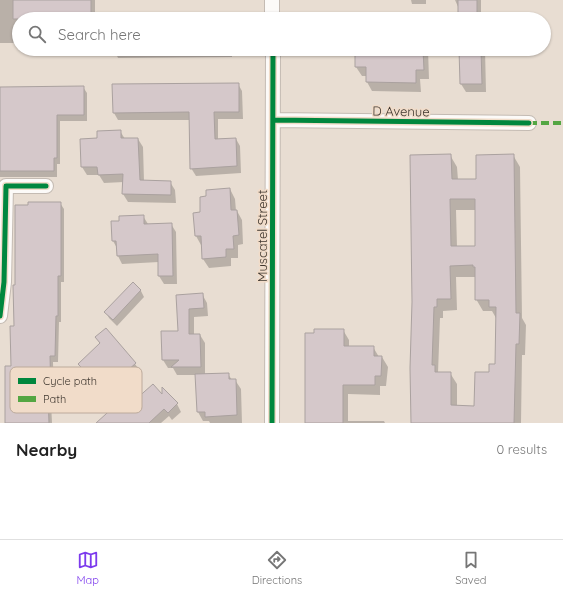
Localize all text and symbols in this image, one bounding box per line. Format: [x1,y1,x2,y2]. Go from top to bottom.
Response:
search box [12,12,551,56]
icon: search [26,23,48,45]
text: Search here [58,25,141,44]
street label: D Avenue [372,103,430,119]
street label: Muscatel Street [254,190,270,282]
legend [10,367,142,413]
text: Cycle path [43,374,97,388]
text: Path [43,392,66,406]
text: Nearby [16,439,77,460]
text: 0 results [496,441,547,457]
tab: Map [76,549,99,587]
tab: Directions [252,549,302,587]
tab: Saved [455,549,487,587]

